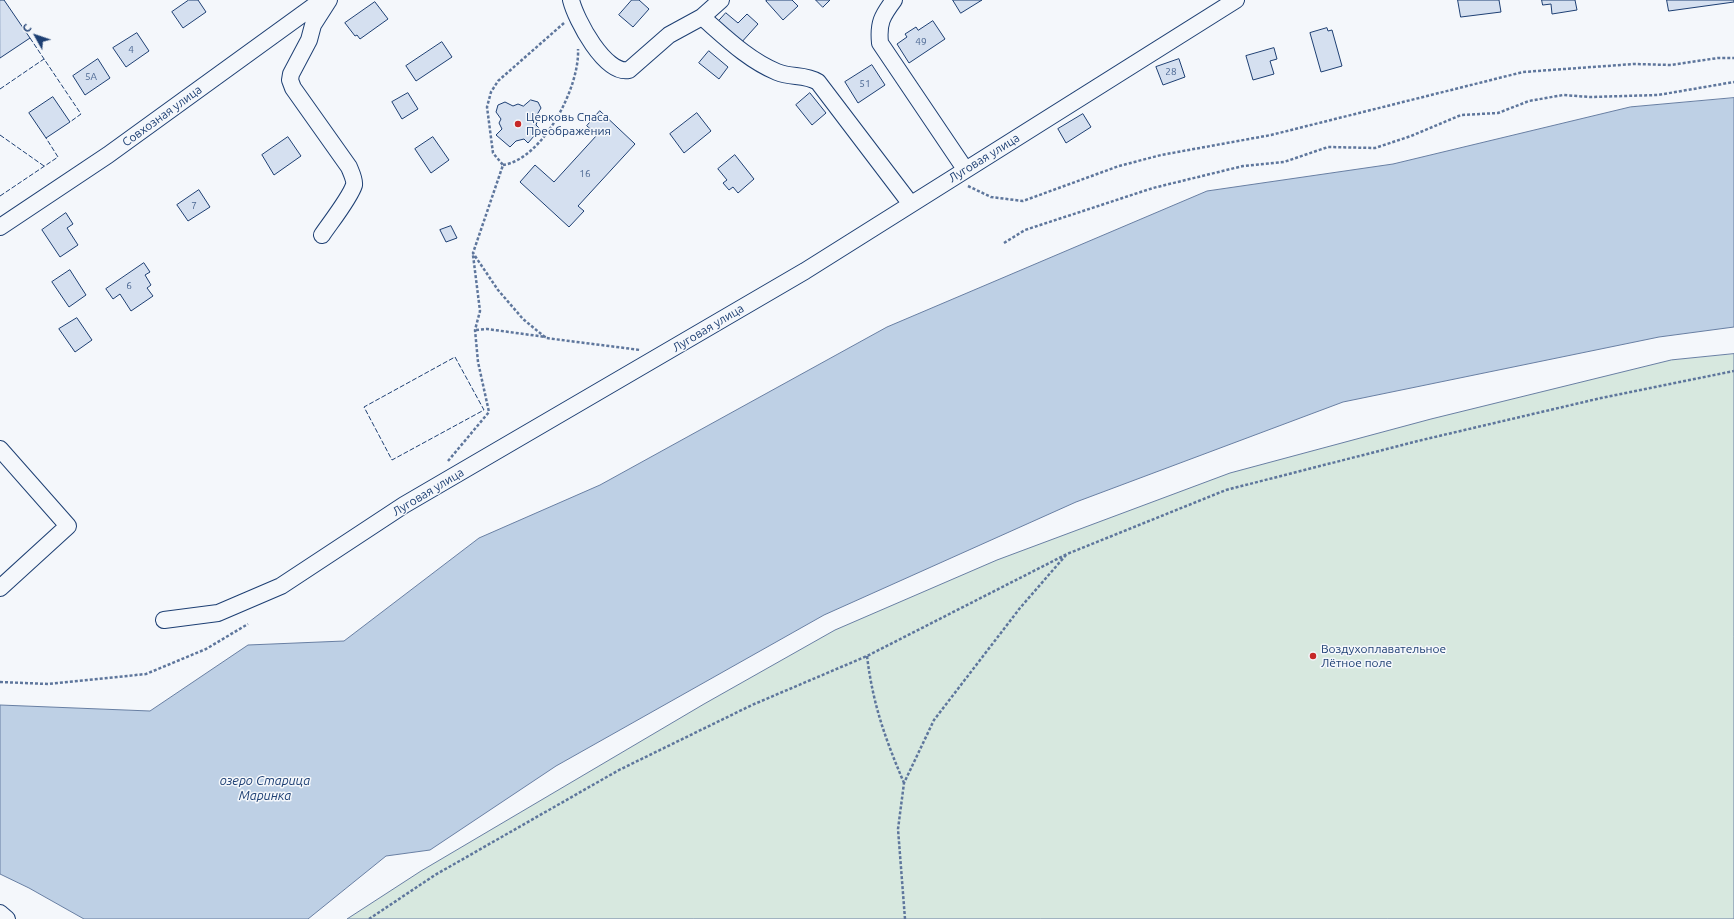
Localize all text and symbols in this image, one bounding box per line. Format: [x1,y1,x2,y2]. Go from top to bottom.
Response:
north arrow [16,16,56,56]
text: С [20,22,34,35]
house number: 49 [915,36,927,48]
house number: 4 [128,44,134,56]
house number: 28 [1165,66,1177,78]
house number: 5А [85,71,97,83]
house number: 51 [859,78,871,90]
street label: Совхозная улица [119,82,205,150]
place label: Церковь Спаса Преображения [526,110,611,138]
marker: Церковь Спаса Преображения [513,119,523,129]
street label: Луговая улица [946,130,1022,186]
house number: 16 [579,168,591,180]
house number: 7 [191,200,197,212]
house number: 6 [126,280,132,292]
street label: Луговая улица [670,301,746,355]
street label: Луговая улица [390,465,466,519]
place label: Воздухоплавательное Лётное поле [1321,642,1446,670]
marker: Воздухоплавательное Лётное поле [1308,651,1318,661]
water label: озеро Старица Маринка [220,773,310,804]

